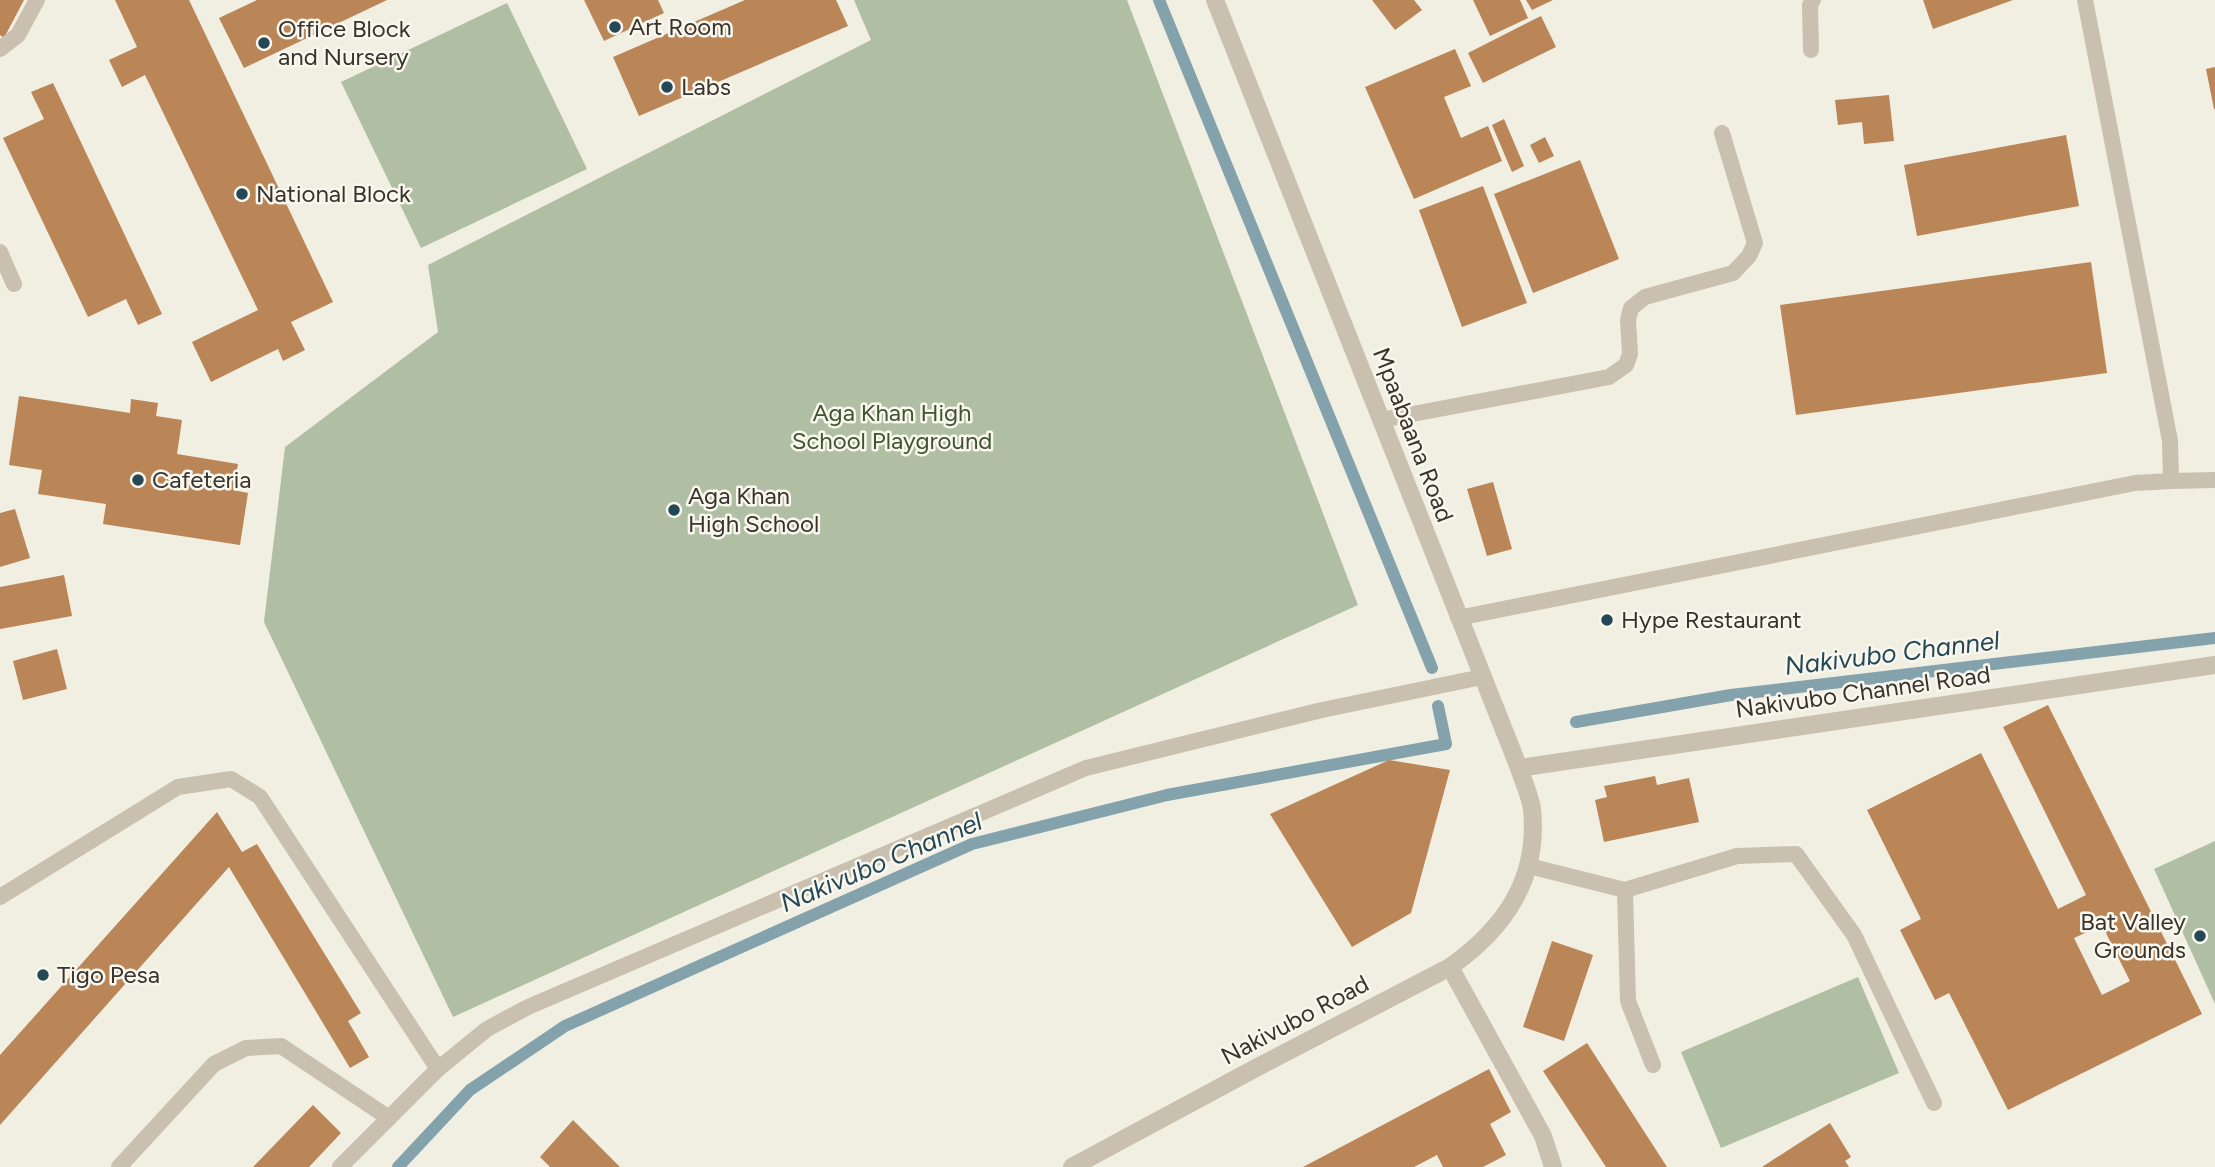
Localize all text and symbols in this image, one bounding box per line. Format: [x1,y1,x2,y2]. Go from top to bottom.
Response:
place label: Art Room [629,12,732,41]
place label: Office Block and Nursery [278,14,411,71]
marker: Art Room [607,19,623,35]
marker: Office Block and Nursery [256,35,272,51]
place label: Labs [681,72,731,101]
marker: Labs [659,79,675,95]
place label: National Block [256,179,411,208]
marker: National Block [234,186,250,202]
street label: Mpaabaana Road [1367,344,1460,526]
park label: Aga Khan High School Playground [792,398,992,455]
place label: Cafeteria [152,465,251,494]
marker: Cafeteria [130,472,146,488]
place label: Aga Khan High School [688,481,819,538]
marker: Aga Khan High School [666,502,682,518]
place label: Hype Restaurant [1621,605,1802,634]
marker: Hype Restaurant [1599,612,1615,628]
water label: Nakivubo Channel [1783,624,2002,682]
street label: Nakivubo Channel Road [1734,659,1992,724]
water label: Nakivubo Channel [775,805,987,919]
place label: Bat Valley Grounds [2080,907,2186,964]
marker: Bat Valley Grounds [2192,928,2208,944]
place label: Tigo Pesa [57,960,160,989]
marker: Tigo Pesa [35,967,51,983]
street label: Nakivubo Road [1216,968,1374,1071]

